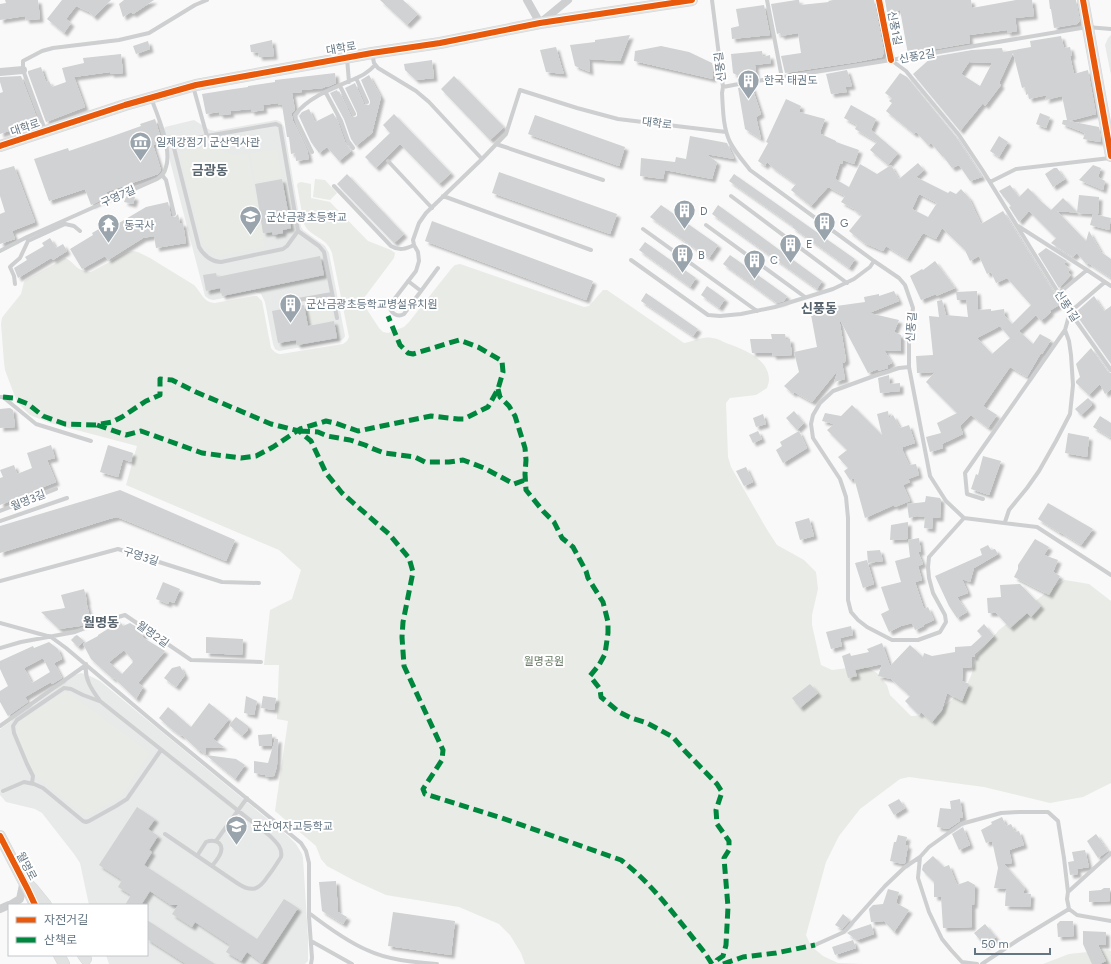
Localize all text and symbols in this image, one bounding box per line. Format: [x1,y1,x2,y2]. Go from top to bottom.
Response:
street label: 신풍1길 [885,10,904,46]
street label: 대학로 [325,39,357,58]
street label: 신풍2길 [898,47,936,66]
street label: 신풍길 [712,51,729,83]
building icon: 한국 태권도 [735,67,761,100]
place label: 한국 태권도 [764,74,817,87]
street label: 대학로 [641,115,673,132]
street label: 대학로 [9,116,42,139]
museum icon: 일제강점기 군산역사관 [127,129,153,162]
place label: 일제강점기 군산역사관 [156,136,260,149]
district label: 금광동 [192,163,228,178]
street label: 구영7길 [99,183,137,210]
building icon: D [671,198,697,231]
school or university icon: 군산금광초등학교 [238,204,264,237]
place label: D [700,205,708,218]
building icon: G [811,210,837,243]
place label: 군산금광초등학교 [266,211,347,224]
temple icon: 동국사 [96,212,122,245]
place label: G [840,217,848,230]
place label: 동국사 [124,219,154,232]
building icon: E [778,231,804,264]
place label: E [806,238,813,251]
building icon: B [669,242,695,275]
building icon: C [742,247,768,280]
place label: B [698,249,705,262]
place label: C [770,254,778,267]
street label: 신풍1길 [1052,288,1082,324]
building icon: 군산금광초등학교병설유치원 [278,291,304,324]
place label: 군산금광초등학교병설유치원 [306,298,438,311]
district label: 신풍동 [801,301,837,316]
street label: 신풍길 [904,311,919,343]
street label: 월명3길 [9,488,47,513]
street label: 구영3길 [122,545,160,568]
district label: 월명동 [83,615,119,630]
street label: 월명2길 [134,619,171,650]
park label: 월명공원 [524,655,564,668]
school or university icon: 군산여자고등학교 [224,813,250,846]
place label: 군산여자고등학교 [252,820,333,833]
street label: 월명로 [14,850,39,883]
legend [8,904,148,956]
text: 자전거길 [44,913,88,927]
scale bar [975,930,1050,956]
text: 산책로 [44,933,77,947]
text: 50 m [981,937,1009,951]

